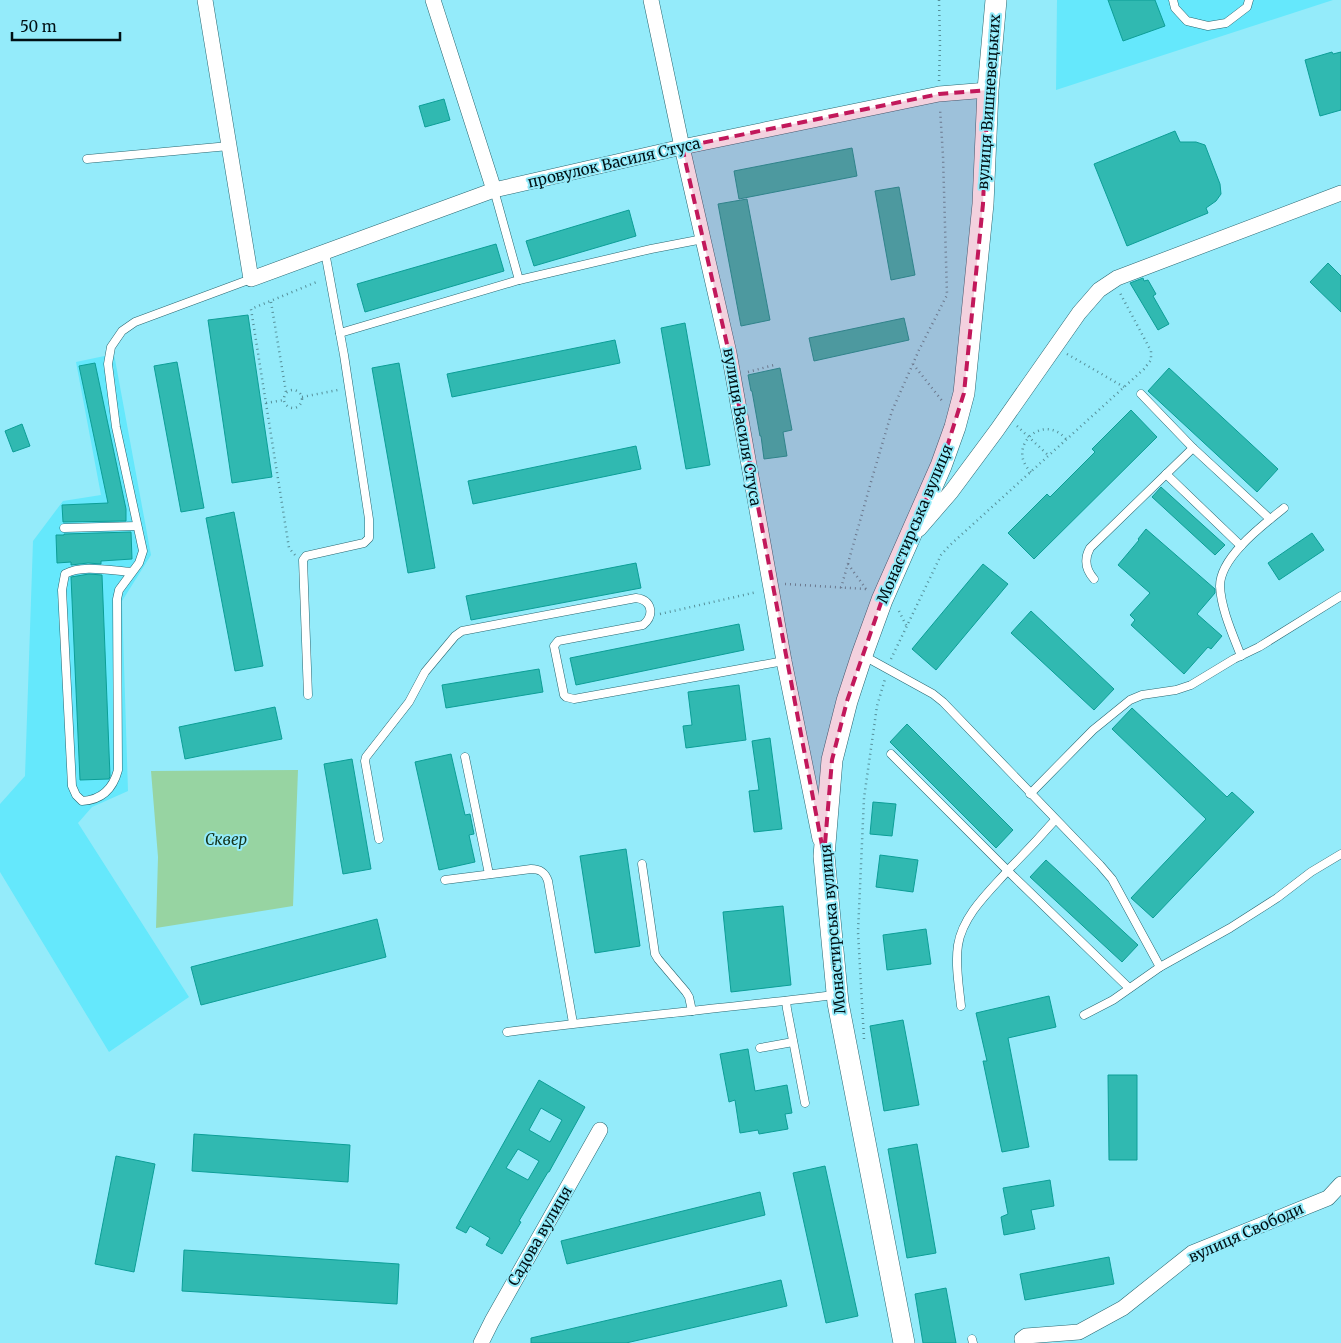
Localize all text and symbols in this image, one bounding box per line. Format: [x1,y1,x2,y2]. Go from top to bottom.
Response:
scale bar [12,10,120,42]
street label: вулиця Вишневецьких [973,14,1004,190]
text: 50 m [20,17,57,36]
street label: провулок Василя Стуса [526,133,702,192]
street label: вулиця Василя Стуса [719,347,766,507]
street label: Монастирська вулиця [872,441,957,606]
park label: Сквер [205,830,247,849]
street label: Монастирська вулиця [816,843,849,1015]
street label: Садова вулиця [503,1182,576,1289]
street label: вулиця Свободи [1185,1199,1306,1266]

